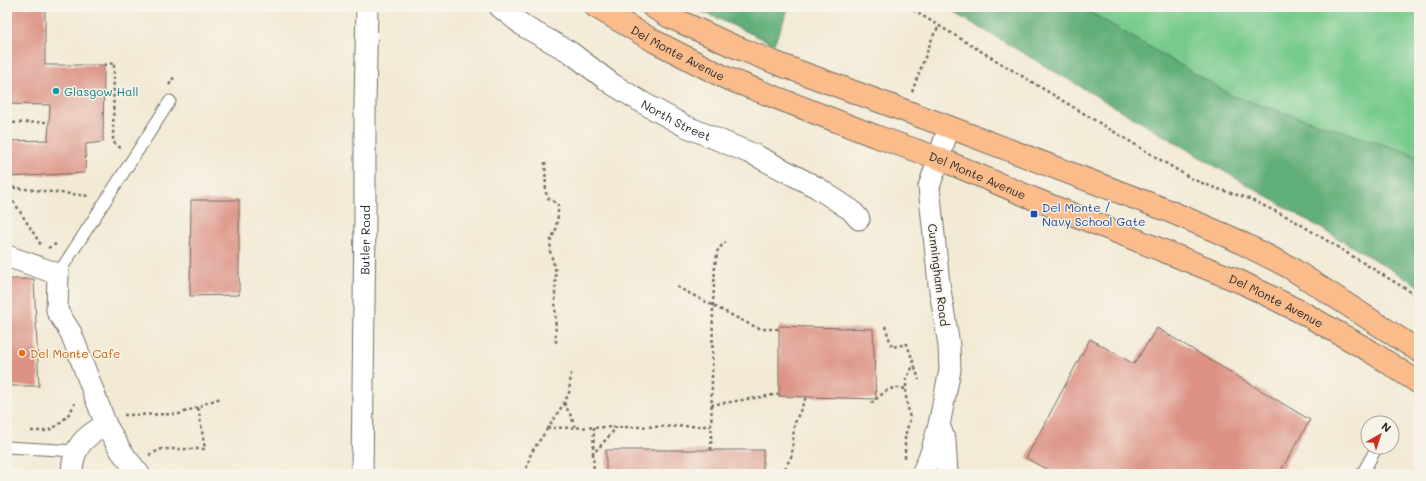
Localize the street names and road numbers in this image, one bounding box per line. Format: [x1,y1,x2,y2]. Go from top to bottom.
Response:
street label: Del Monte Avenue [628,21,728,84]
street label: North Street [639,96,714,144]
street label: Del Monte Avenue [927,148,1029,203]
street label: Butler Road [356,205,373,275]
street label: Cunningham Road [925,223,953,328]
street label: Del Monte Avenue [1227,270,1327,331]

